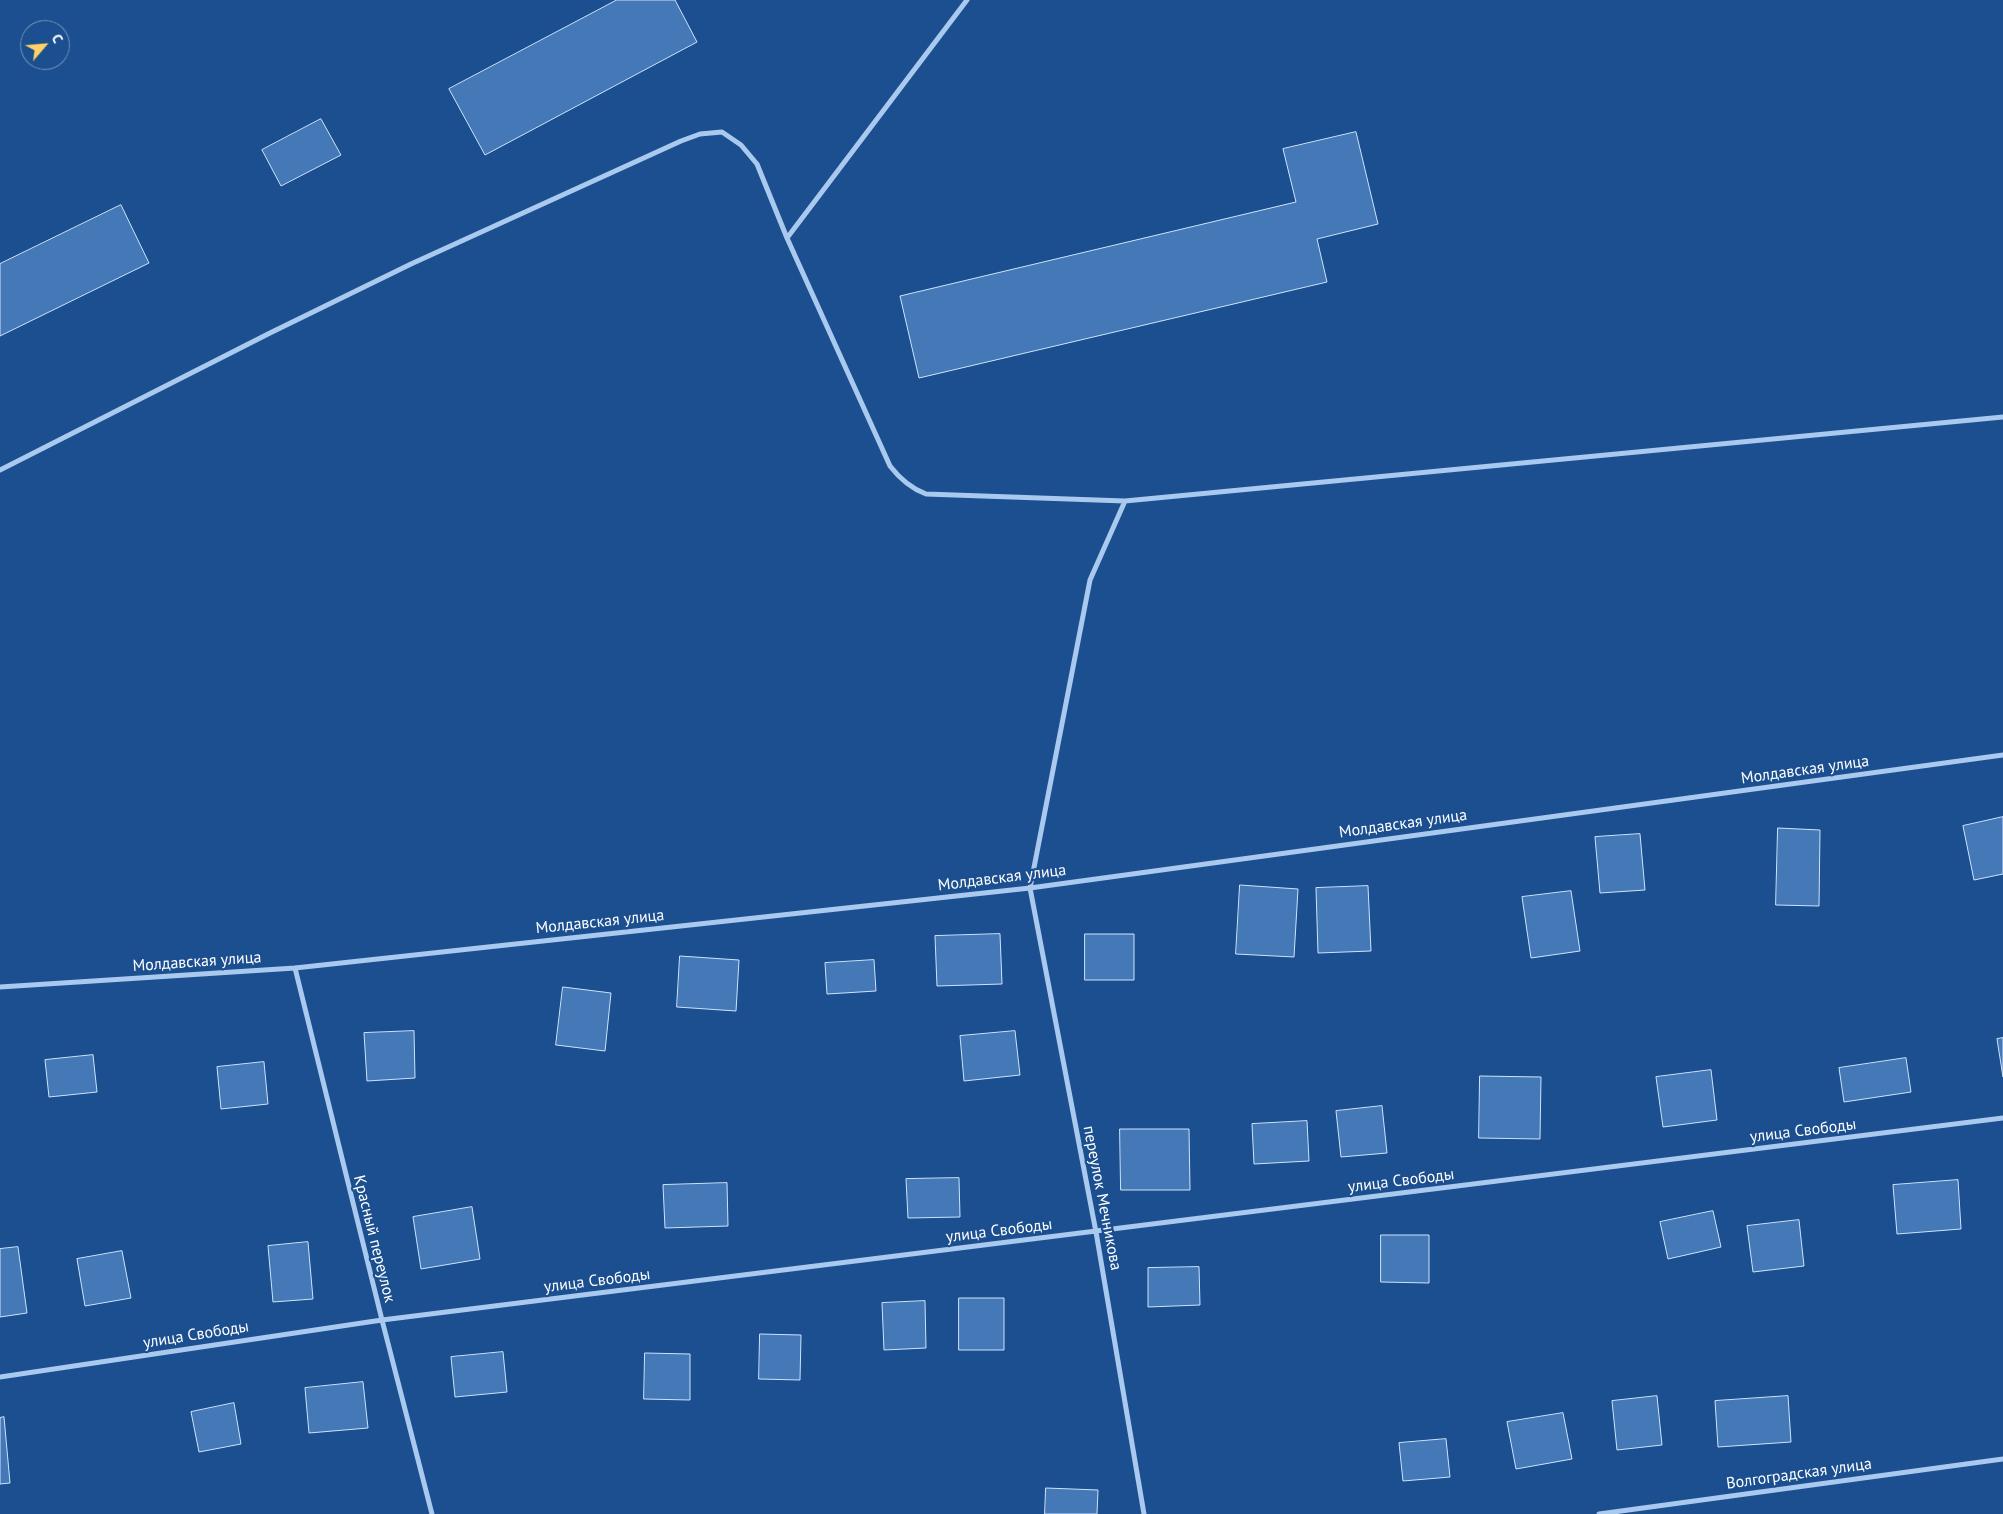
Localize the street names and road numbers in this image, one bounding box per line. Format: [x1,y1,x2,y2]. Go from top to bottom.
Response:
street label: Молдавская улица [1740,752,1870,788]
street label: Молдавская улица [1338,806,1468,842]
street label: Молдавская улица [937,861,1067,895]
street label: Молдавская улица [535,906,665,938]
street label: Молдавская улица [132,948,262,976]
street label: улица Свободы [1749,1115,1857,1147]
street label: переулок Мечникова [1079,1124,1125,1272]
street label: улица Свободы [1347,1165,1455,1197]
street label: Красный переулок [349,1173,399,1305]
street label: улица Свободы [945,1215,1053,1247]
street label: улица Свободы [543,1265,651,1297]
street label: улица Свободы [142,1317,250,1353]
street label: Волгоградская улица [1725,1454,1873,1494]

